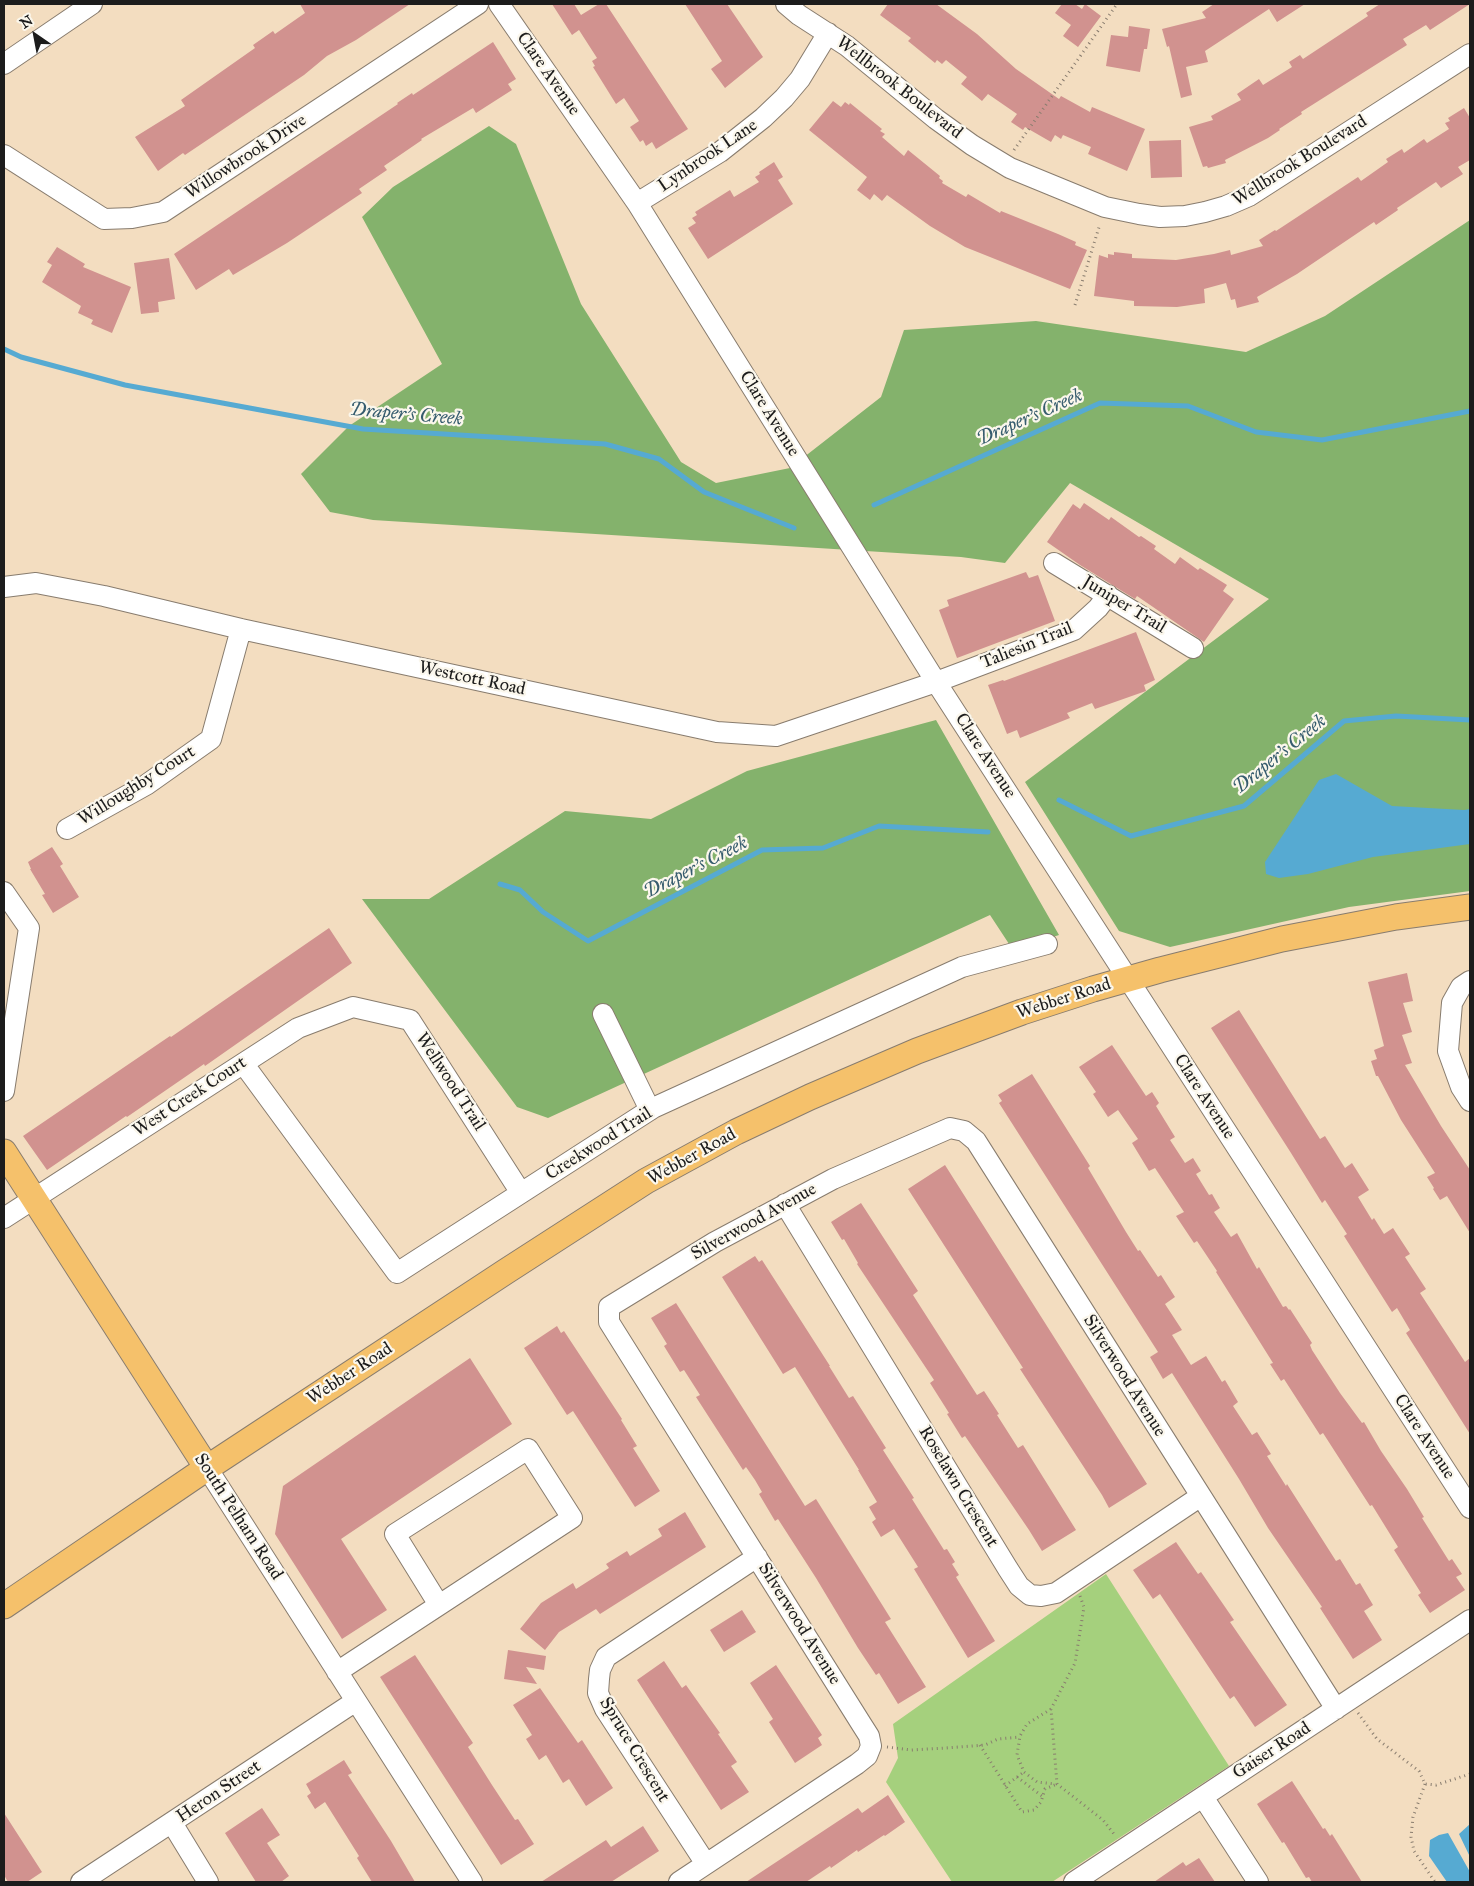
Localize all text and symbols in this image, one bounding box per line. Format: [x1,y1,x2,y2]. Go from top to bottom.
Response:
north arrow [10,10,60,60]
text: N [17,12,36,32]
street label: Clare Avenue [511,28,585,120]
street label: Wellbrook Boulevard [832,32,966,144]
street label: Willowbrook Drive [181,110,311,204]
street label: Wellbrook Boulevard [1229,111,1371,211]
street label: Lynbrook Lane [654,115,762,197]
street label: Clare Avenue [734,367,804,461]
water label: Draper's Creek [974,385,1086,451]
water label: Draper's Creek [349,399,463,431]
street label: Juniper Trail [1078,571,1170,639]
street label: Taliesin Trail [978,618,1076,674]
street label: Westcott Road [417,657,527,701]
street label: Clare Avenue [950,710,1020,802]
water label: Draper's Creek [1229,710,1331,800]
street label: Willoughby Court [75,741,199,831]
water label: Draper's Creek [640,832,752,904]
street label: Webber Road [1014,974,1114,1024]
street label: Wellwood Trail [410,1029,490,1135]
street label: Clare Avenue [1169,1051,1239,1143]
street label: West Creek Court [129,1052,251,1142]
street label: Creekwood Trail [542,1103,656,1185]
street label: Webber Road [644,1124,740,1190]
street label: Silverwood Avenue [688,1179,820,1265]
street label: Silverwood Avenue [1078,1311,1170,1441]
street label: Webber Road [303,1338,397,1410]
street label: Clare Avenue [1389,1391,1459,1483]
street label: Roselawn Crescent [913,1422,1003,1552]
street label: South Pelham Road [189,1450,287,1584]
street label: Silverwood Avenue [753,1559,845,1689]
street label: Spruce Crescent [594,1694,674,1806]
street label: Gaiser Road [1229,1718,1315,1784]
street label: Heron Street [173,1756,265,1828]

